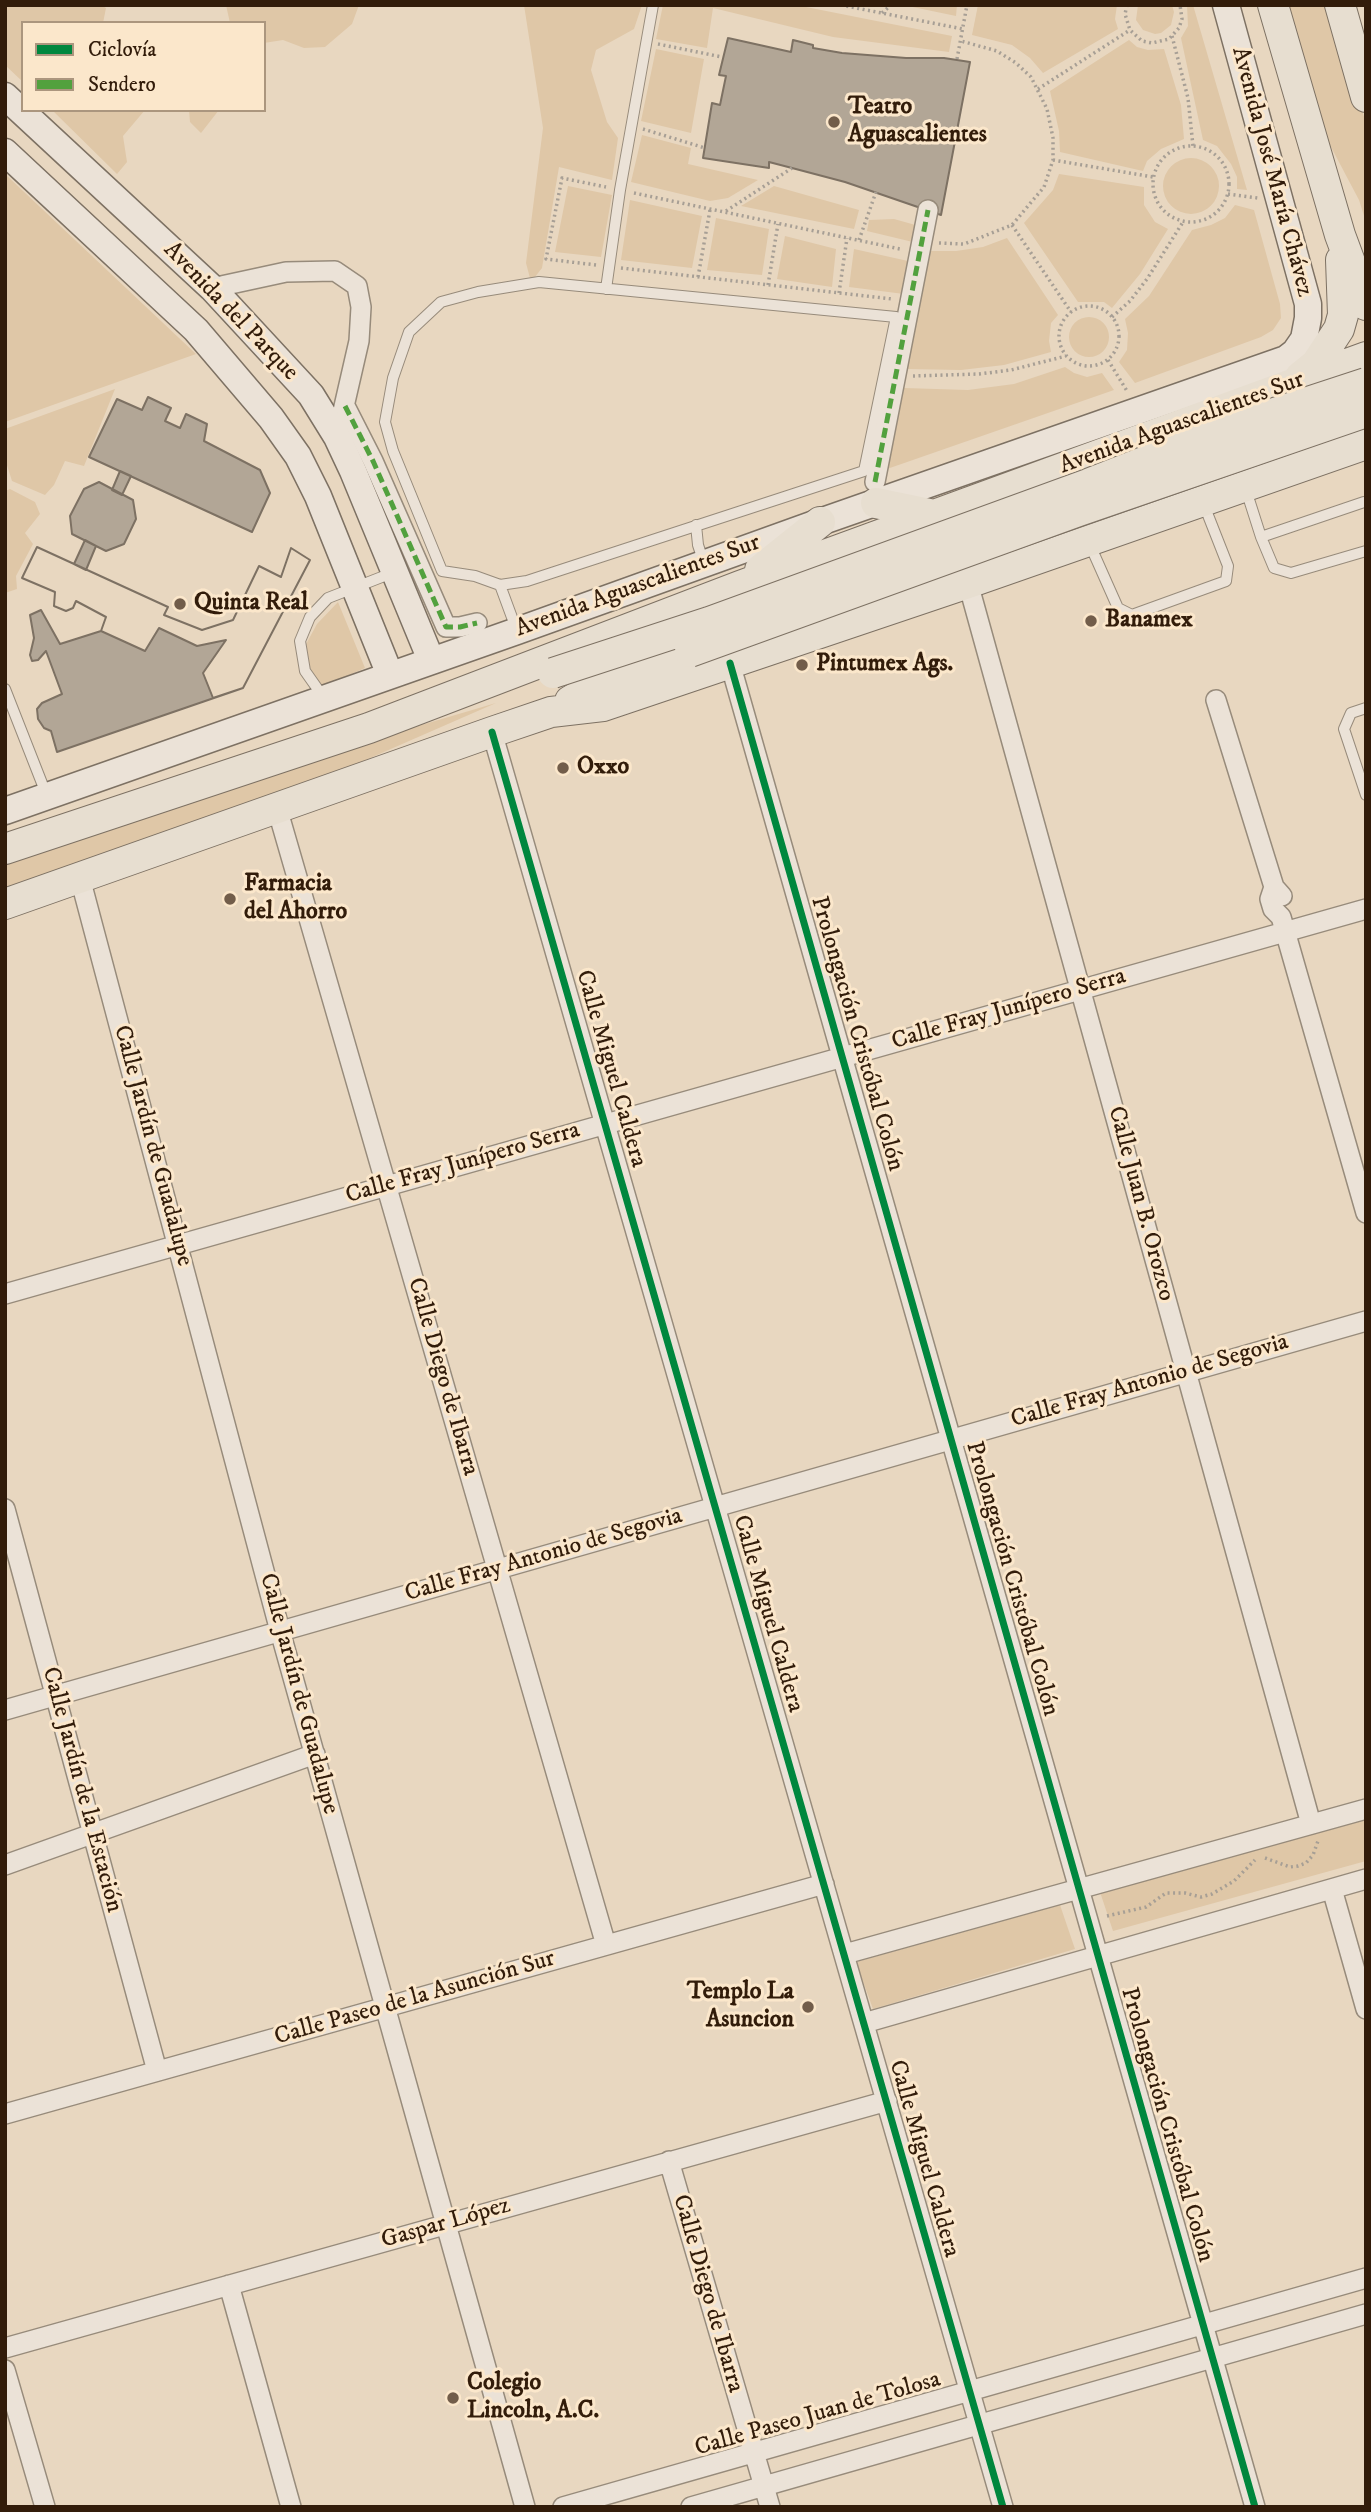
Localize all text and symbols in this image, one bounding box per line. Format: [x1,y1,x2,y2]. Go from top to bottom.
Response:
legend [21,21,266,112]
text: Ciclovía [88,37,156,63]
street label: Avenida José María Chávez [1224,44,1318,300]
text: Sendero [88,72,156,98]
place label: Teatro Aguascalientes [848,94,987,150]
marker: Teatro Aguascalientes [826,114,842,130]
street label: Avenida del Parque [156,237,304,387]
street label: Avenida Aguascalientes Sur [1056,366,1308,482]
street label: Avenida Aguascalientes Sur [512,529,764,645]
place label: Quinta Real [194,590,308,618]
marker: Quinta Real [172,596,188,612]
place label: Banamex [1105,607,1193,635]
marker: Banamex [1083,613,1099,629]
place label: Pintumex Ags. [816,651,953,679]
marker: Pintumex Ags. [794,657,810,673]
place label: Oxxo [577,754,629,782]
marker: Oxxo [555,760,571,776]
place label: Farmacia del Ahorro [244,871,347,927]
marker: Farmacia del Ahorro [222,891,238,907]
street label: Prolongación Cristóbal Colón [803,893,909,1175]
street label: Calle Fray Junípero Serra [889,963,1129,1057]
street label: Calle Miguel Caldera [568,967,652,1171]
street label: Calle Jardín de Guadalupe [106,1022,198,1270]
street label: Calle Juan B. Orozco [1100,1104,1180,1304]
street label: Calle Fray Junípero Serra [343,1117,583,1211]
street label: Calle Diego de Ibarra [400,1275,484,1479]
street label: Calle Fray Antonio de Segovia [1008,1329,1292,1435]
street label: Prolongación Cristóbal Colón [958,1438,1064,1720]
street label: Calle Fray Antonio de Segovia [402,1503,686,1609]
street label: Calle Miguel Caldera [725,1512,809,1716]
street label: Calle Jardín de Guadalupe [252,1570,344,1818]
street label: Calle Jardín de la Estación [34,1664,128,1916]
street label: Calle Paseo de la Asunción Sur [271,1945,559,2053]
place label: Templo La Asuncion [687,1979,794,2035]
street label: Prolongación Cristóbal Colón [1113,1984,1219,2266]
marker: Templo La Asuncion [800,1999,816,2015]
street label: Calle Miguel Caldera [881,2057,965,2261]
street label: Gaspar López [378,2192,514,2256]
street label: Calle Diego de Ibarra [665,2192,749,2396]
street label: Calle Paseo Juan de Tolosa [692,2366,944,2464]
place label: Colegio Lincoln, A.C. [467,2370,599,2426]
marker: Colegio Lincoln, A.C. [445,2390,461,2406]

